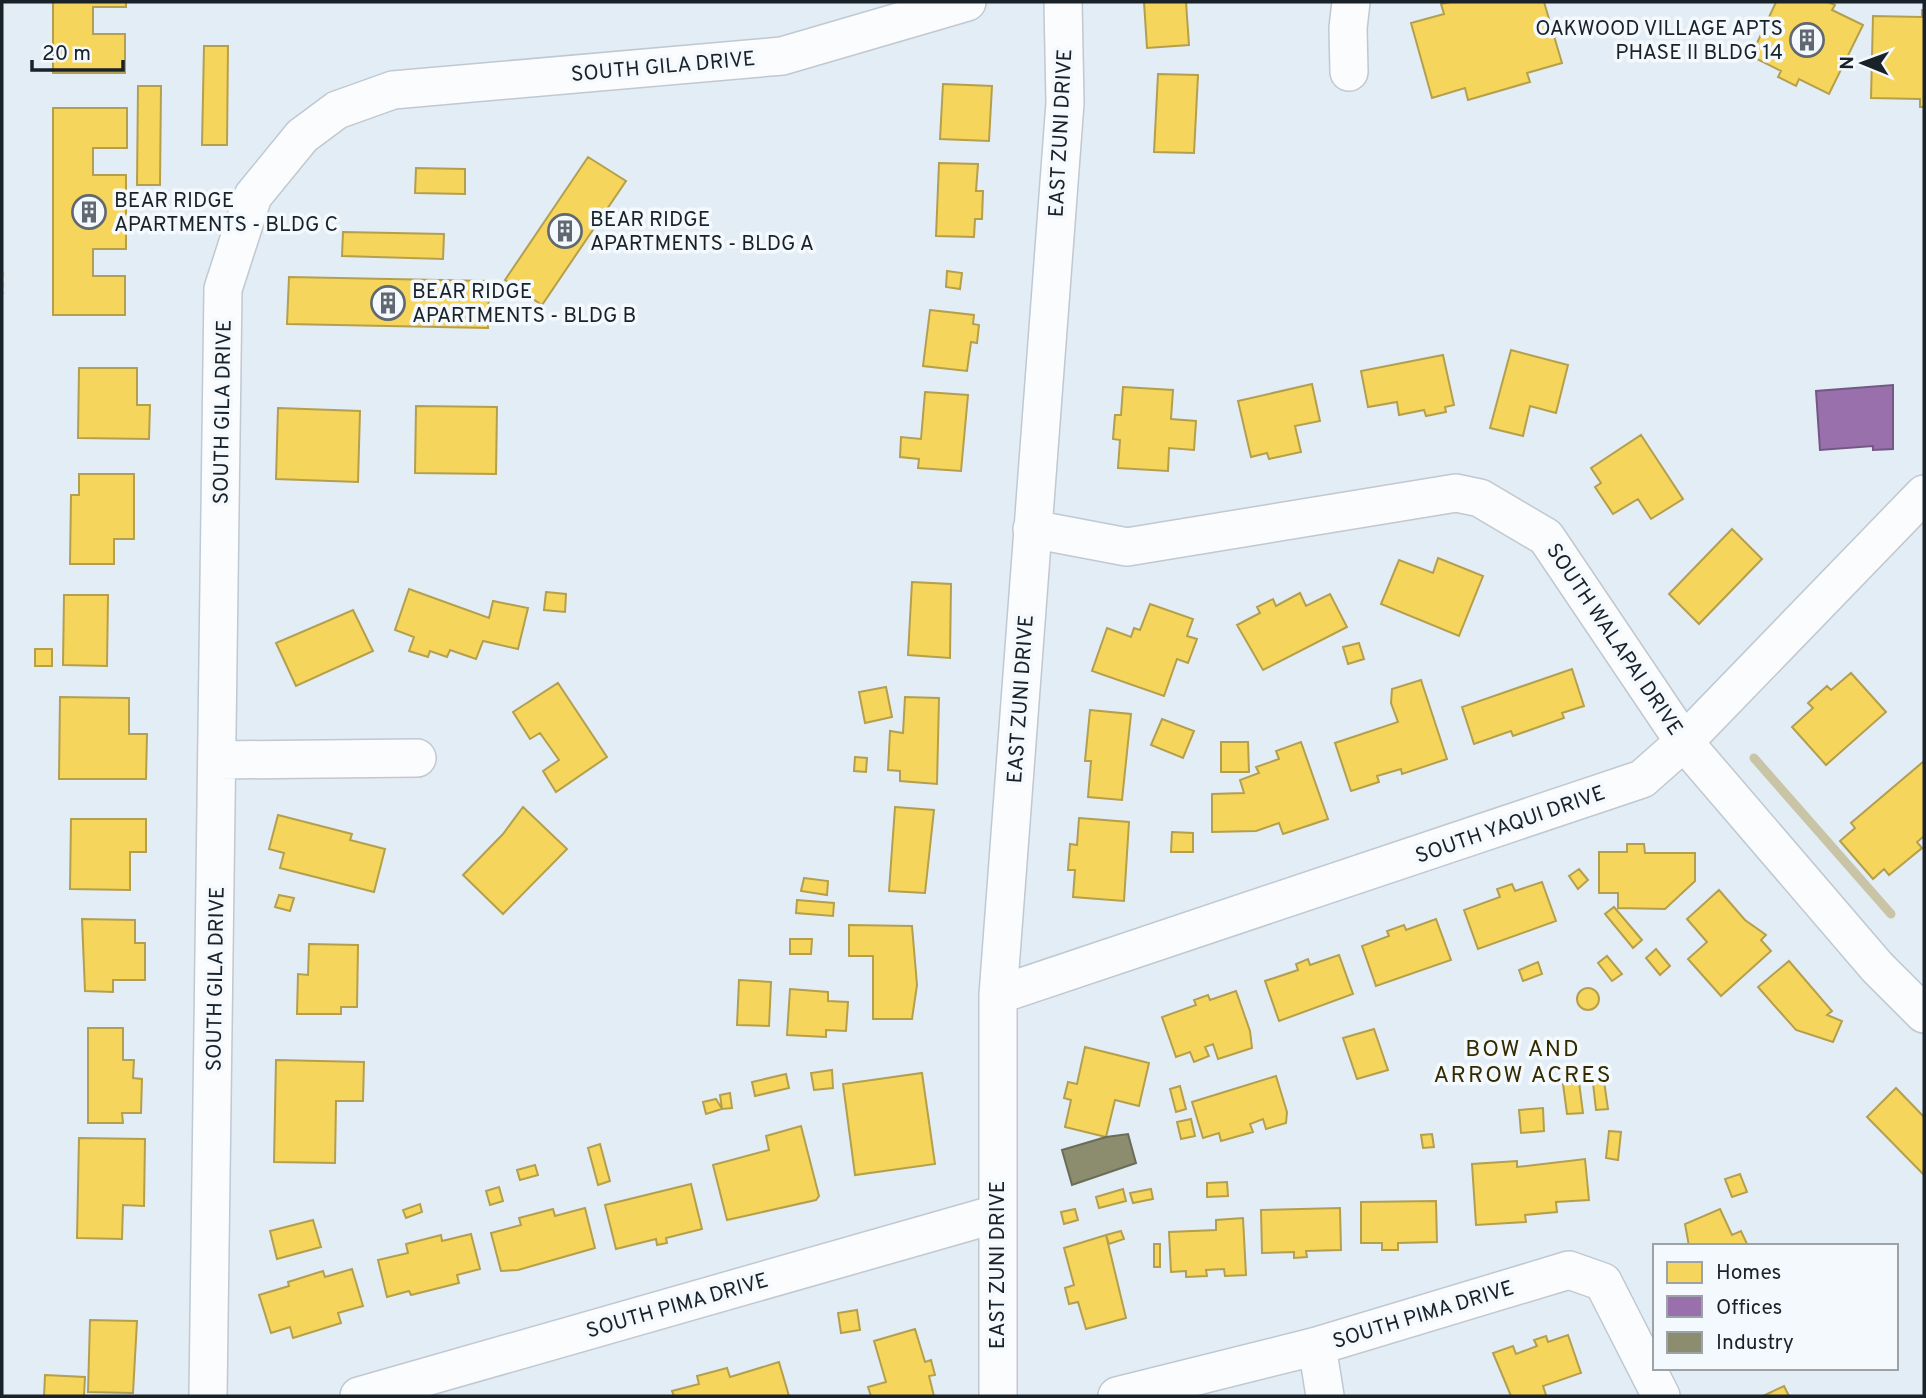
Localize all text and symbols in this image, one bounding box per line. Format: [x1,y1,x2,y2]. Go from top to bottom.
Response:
place label: OAKWOOD VILLAGE APTS PHASE II BLDG 14 [1535,16,1783,67]
building icon: OAKWOOD VILLAGE APTS PHASE II BLDG 14 [1788,21,1826,59]
scale bar [32,28,122,72]
north arrow [1828,28,1898,98]
text: 20 m [42,41,91,68]
street label: SOUTH GILA DRIVE [570,46,756,89]
street label: EAST ZUNI DRIVE [1044,48,1079,218]
text: N [1836,56,1860,70]
place label: BEAR RIDGE APARTMENTS - BLDG C [114,188,338,239]
building icon: BEAR RIDGE APARTMENTS - BLDG C [70,193,108,231]
place label: BEAR RIDGE APARTMENTS - BLDG A [590,207,814,258]
building icon: BEAR RIDGE APARTMENTS - BLDG A [546,212,584,250]
place label: BEAR RIDGE APARTMENTS - BLDG B [412,279,636,330]
building icon: BEAR RIDGE APARTMENTS - BLDG B [369,284,407,322]
street label: SOUTH GILA DRIVE [208,319,239,505]
street label: SOUTH WALAPAI DRIVE [1539,539,1688,741]
street label: EAST ZUNI DRIVE [1002,614,1041,784]
street label: SOUTH YAQUI DRIVE [1412,780,1609,871]
street label: SOUTH GILA DRIVE [201,886,232,1072]
district label: BOW AND ARROW ACRES [1433,1036,1613,1091]
street label: EAST ZUNI DRIVE [985,1181,1012,1349]
legend [1653,1244,1898,1370]
text: Homes [1716,1260,1781,1287]
street label: SOUTH PIMA DRIVE [583,1268,772,1345]
street label: SOUTH PIMA DRIVE [1330,1275,1517,1356]
text: Offices [1716,1295,1782,1322]
text: Industry [1716,1330,1794,1357]

